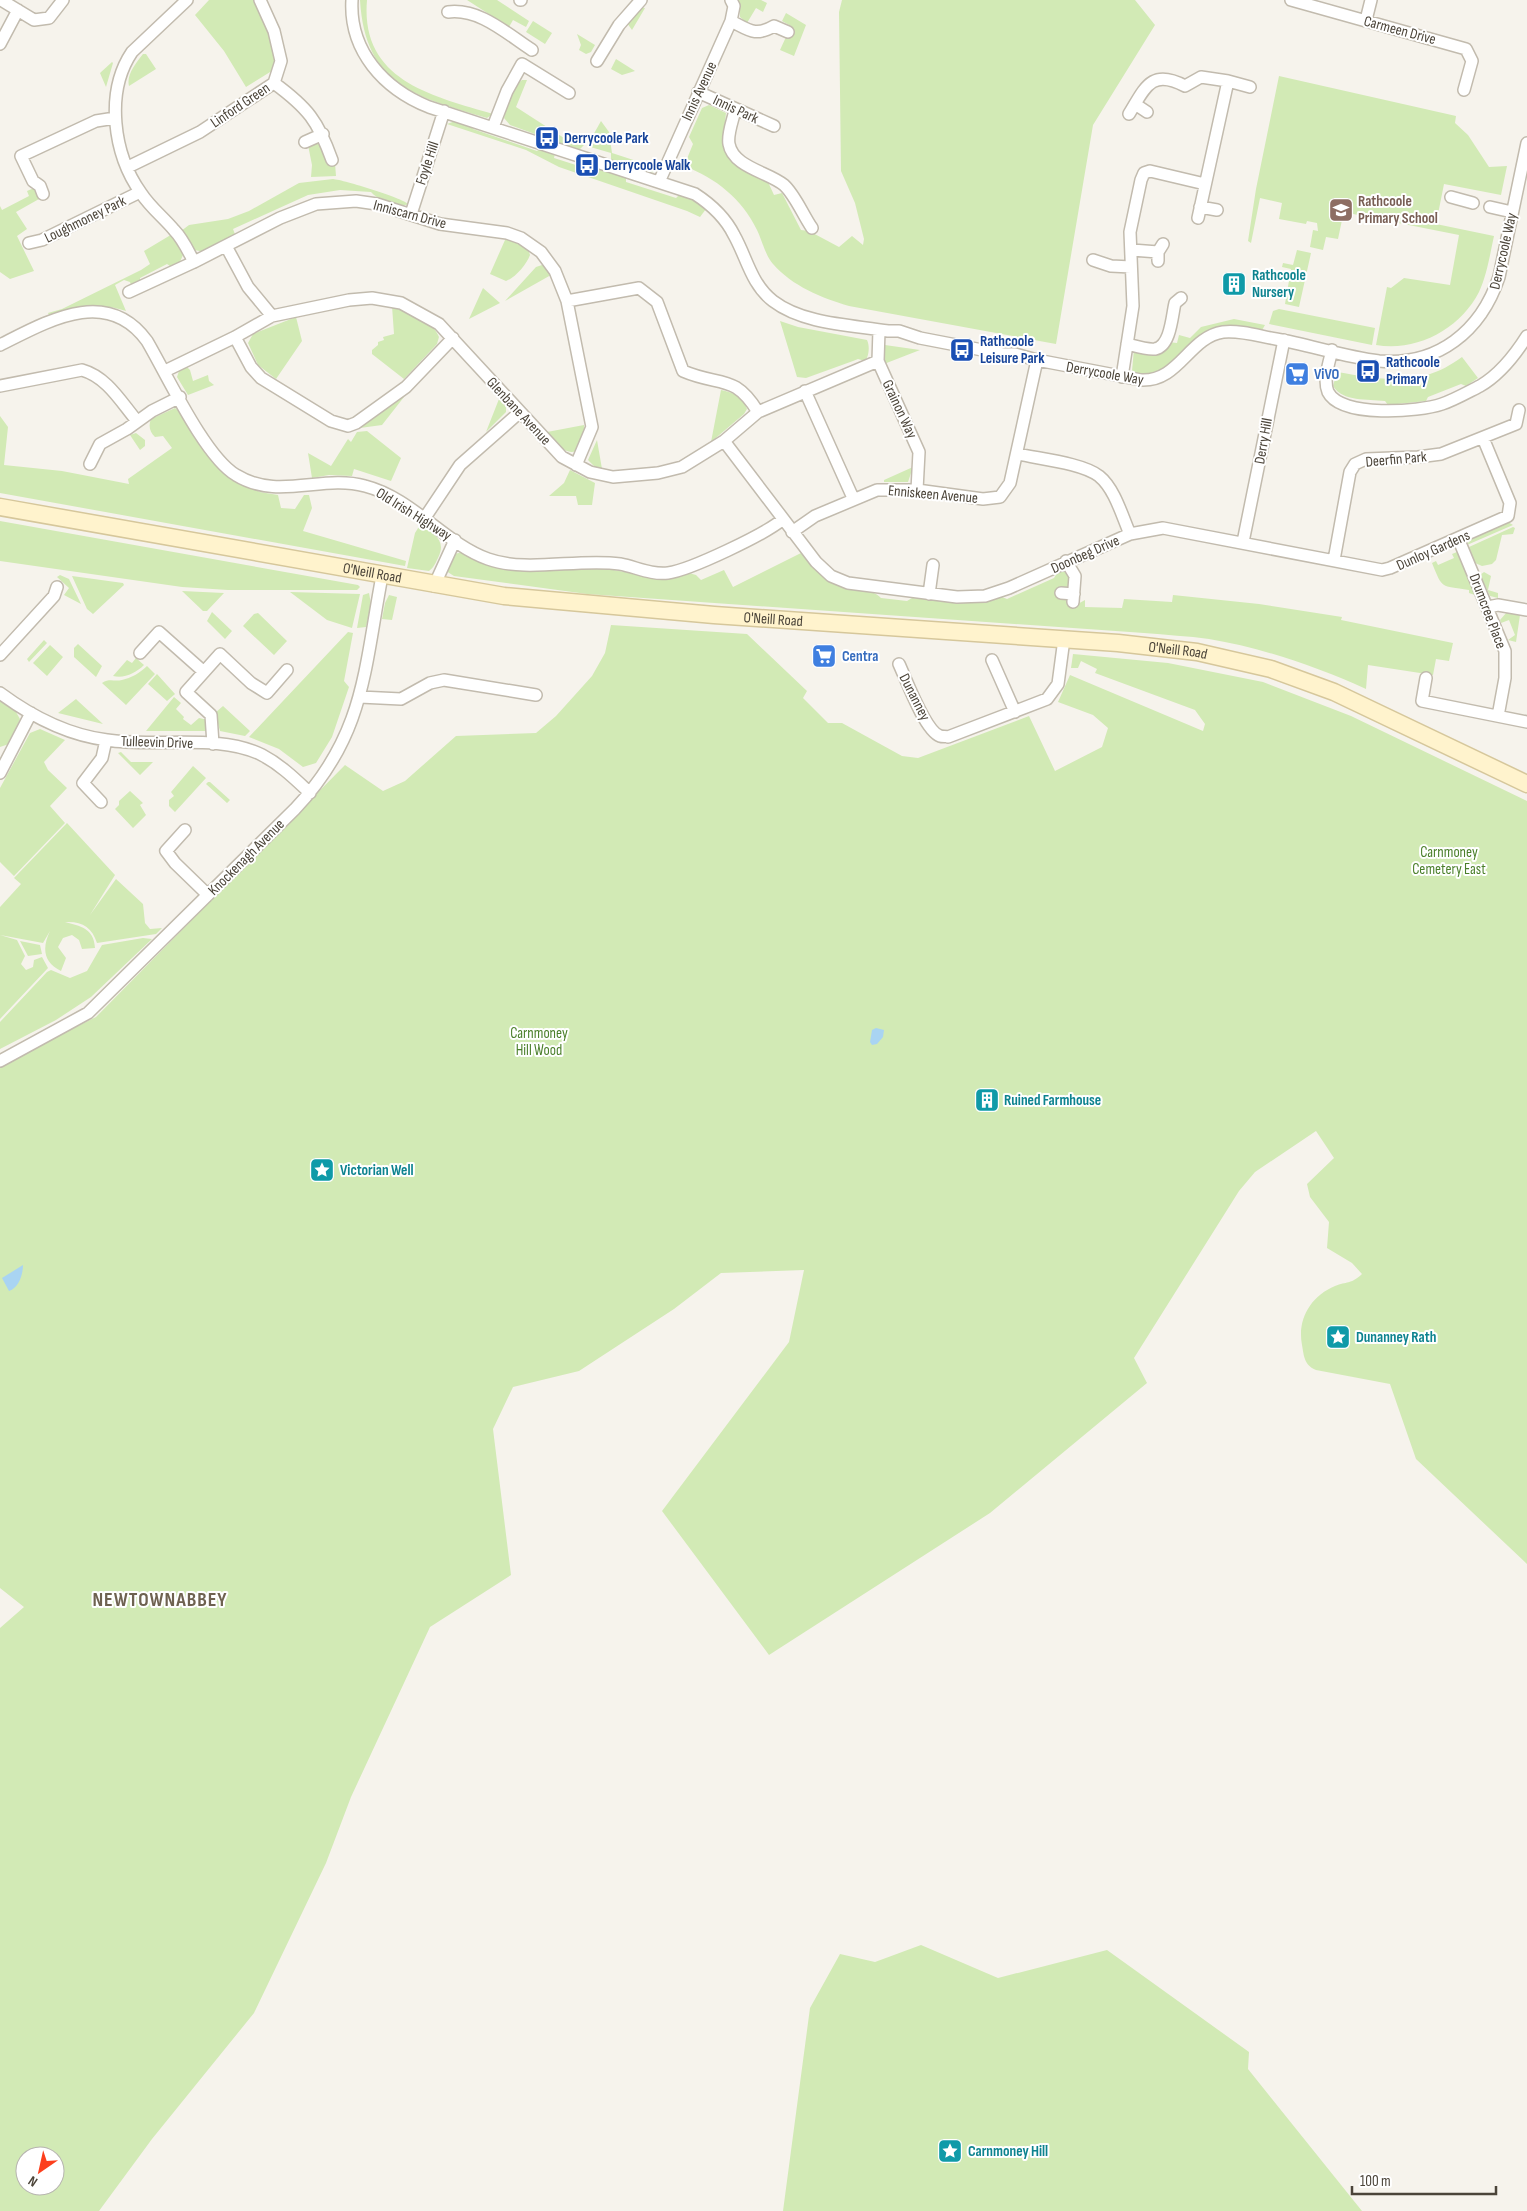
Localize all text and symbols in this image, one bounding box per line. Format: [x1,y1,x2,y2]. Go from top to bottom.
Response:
street label: Carmeen Drive [1362,12,1438,49]
street label: Innis Avenue [678,59,721,124]
street label: Linford Green [207,79,274,132]
street label: Innis Park [710,91,762,128]
bus stop icon: Derrycoole Park [534,125,560,151]
place label: Derrycoole Park [564,129,649,148]
street label: Foyle Hill [412,139,443,187]
bus stop icon: Derrycoole Walk [574,152,600,178]
place label: Derrycoole Walk [604,156,691,175]
street label: Loughmoney Park [41,191,129,247]
place label: Rathcoole Primary School [1358,192,1438,228]
street label: Inniscarn Drive [371,196,449,233]
school or university icon: Rathcoole Primary School [1328,197,1354,223]
street label: Derrycoole Way [1485,211,1522,291]
place label: Rathcoole Nursery [1252,266,1306,302]
building icon: Rathcoole Nursery [1221,271,1247,297]
place label: Rathcoole Leisure Park [980,332,1045,368]
bus stop icon: Rathcoole Leisure Park [949,337,975,363]
place label: Rathcoole Primary [1386,353,1440,389]
street label: Derrycoole Way [1065,357,1145,390]
bus stop icon: Rathcoole Primary [1355,358,1381,384]
supermarket icon: ViVO [1284,361,1310,387]
place label: ViVO [1314,365,1340,384]
street label: Glenbane Avenue [482,373,555,449]
street label: Grainon Way [878,377,921,442]
street label: Derry Hill [1250,417,1277,466]
street label: Deerfin Park [1365,447,1428,472]
street label: Enniskeen Avenue [887,481,979,508]
street label: Old Irish Highway [372,484,455,545]
street label: Dunloy Gardens [1393,526,1473,575]
street label: Doonbeg Drive [1048,531,1122,578]
street label: O'Neill Road [341,559,403,588]
street label: Drumcree Place [1465,571,1511,651]
street label: O'Neill Road [743,608,803,631]
street label: O'Neill Road [1147,638,1209,664]
supermarket icon: Centra [811,643,837,669]
place label: Centra [842,647,878,666]
street label: Dunanney [895,670,935,724]
street label: Tulleevin Drive [120,732,193,753]
street label: Knockenagh Avenue [204,815,289,900]
park label: Carnmoney Cemetery East [1412,843,1486,879]
park label: Carnmoney Hill Wood [510,1024,568,1060]
building icon: Ruined Farmhouse [974,1087,1000,1113]
place label: Ruined Farmhouse [1004,1091,1101,1110]
place icon: Victorian Well [309,1157,335,1183]
place label: Victorian Well [340,1161,414,1180]
place icon: Dunanney Rath [1325,1324,1351,1350]
place label: Dunanney Rath [1356,1328,1436,1347]
district label: NEWTOWNABBEY [92,1588,228,1612]
place icon: Carnmoney Hill [937,2138,963,2164]
place label: Carnmoney Hill [968,2142,1048,2161]
north arrow [15,2146,65,2196]
scale bar [1352,2164,1496,2196]
text: N [25,2172,41,2191]
text: 100 m [1360,2172,1391,2191]

